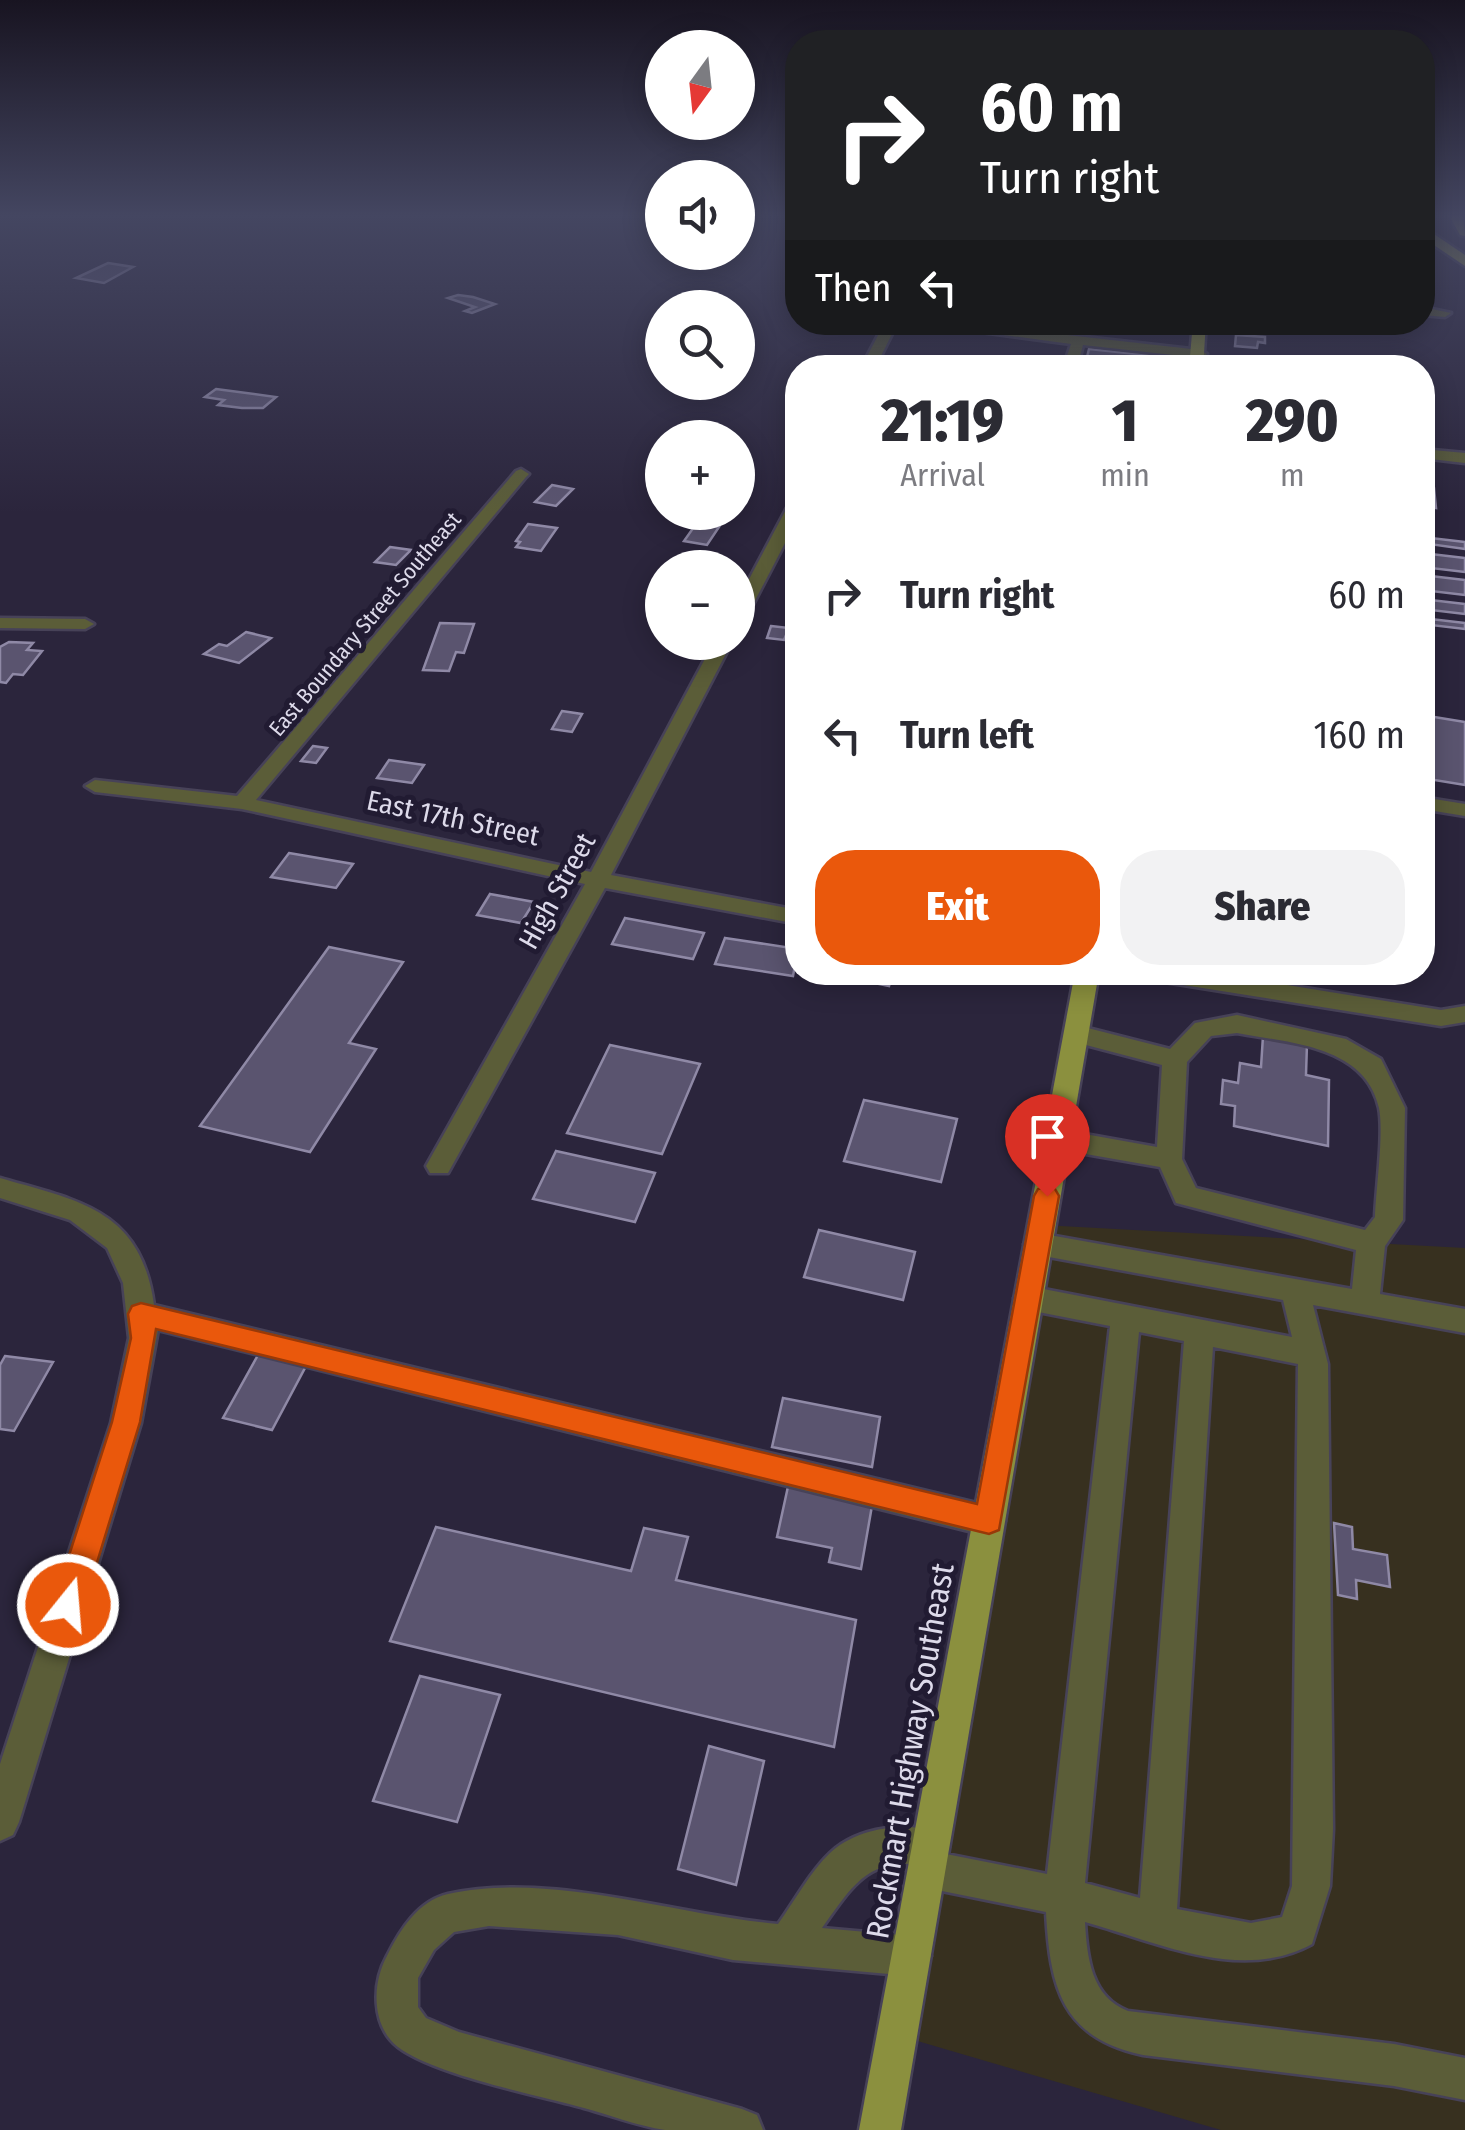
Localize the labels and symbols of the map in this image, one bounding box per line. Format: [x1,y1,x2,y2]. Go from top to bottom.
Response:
north arrow [645,30,755,140]
street label: East Boundary Street Southeast [263,506,467,742]
street label: East 17th Street [364,784,543,853]
street label: High Street [512,827,603,955]
pin [1005,1094,1090,1197]
position arrow [16,1553,120,1657]
street label: Rockmart Highway Southeast [858,1560,962,1942]

